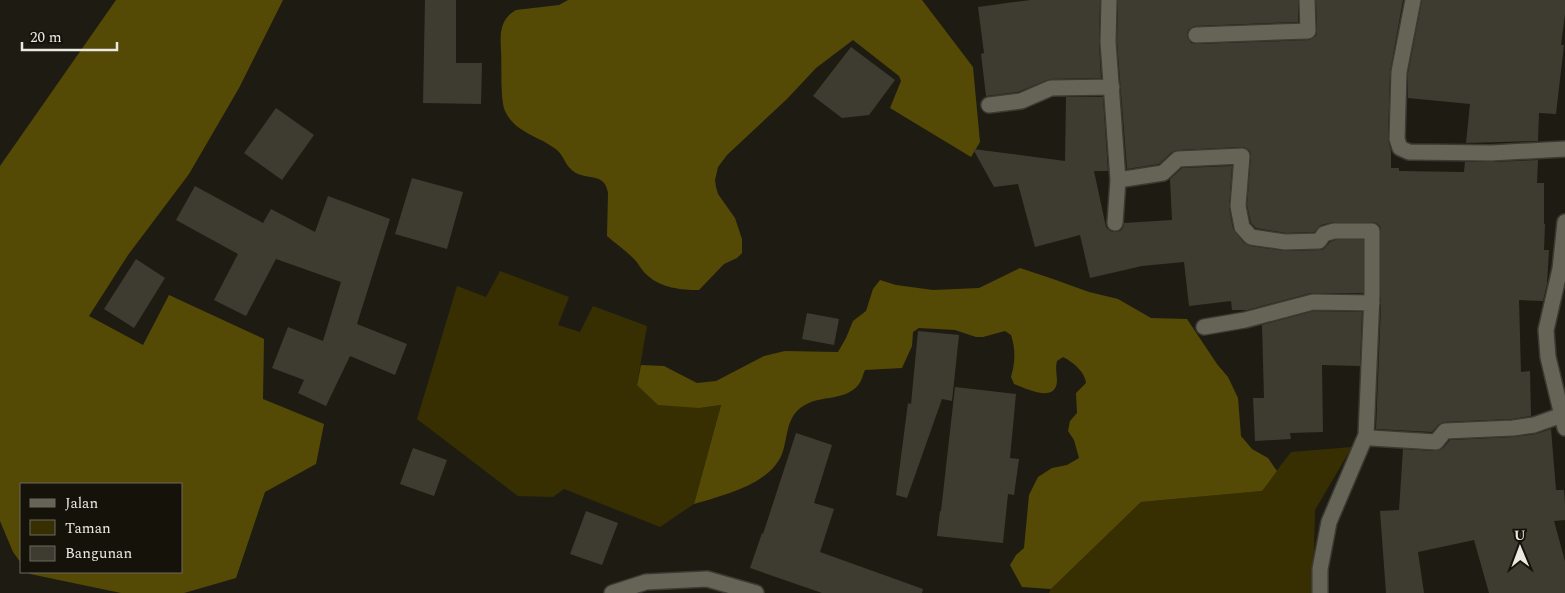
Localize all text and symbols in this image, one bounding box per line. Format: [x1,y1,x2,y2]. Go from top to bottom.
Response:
scale bar [22,20,118,52]
text: 20 m [30,26,62,49]
legend [20,483,182,573]
text: Jalan [65,492,98,515]
text: Taman [65,517,111,540]
north arrow [1495,523,1545,573]
text: U [1514,525,1526,546]
text: Bangunan [65,542,132,565]

